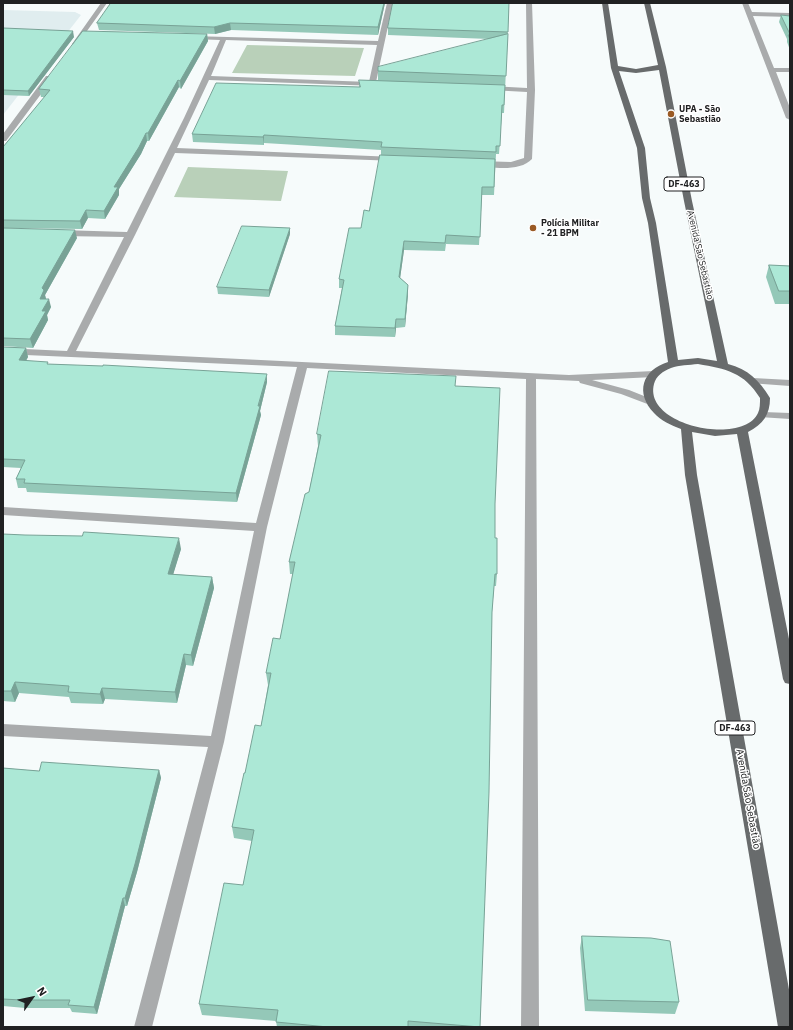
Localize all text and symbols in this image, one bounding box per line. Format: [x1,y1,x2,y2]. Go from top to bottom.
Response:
place label: UPA - São Sebastião [679,104,721,125]
marker: UPA - São Sebastião [666,109,676,119]
road number: DF-463 [664,177,704,191]
street label: Avenida São Sebastião [684,209,716,301]
place label: Polícia Militar - 21 BPM [541,218,599,239]
marker: Polícia Militar - 21 BPM [528,223,538,233]
road number: DF-463 [715,721,755,735]
street label: Avenida São Sebastião [733,748,763,850]
north arrow [12,978,52,1018]
text: N [34,984,50,999]

